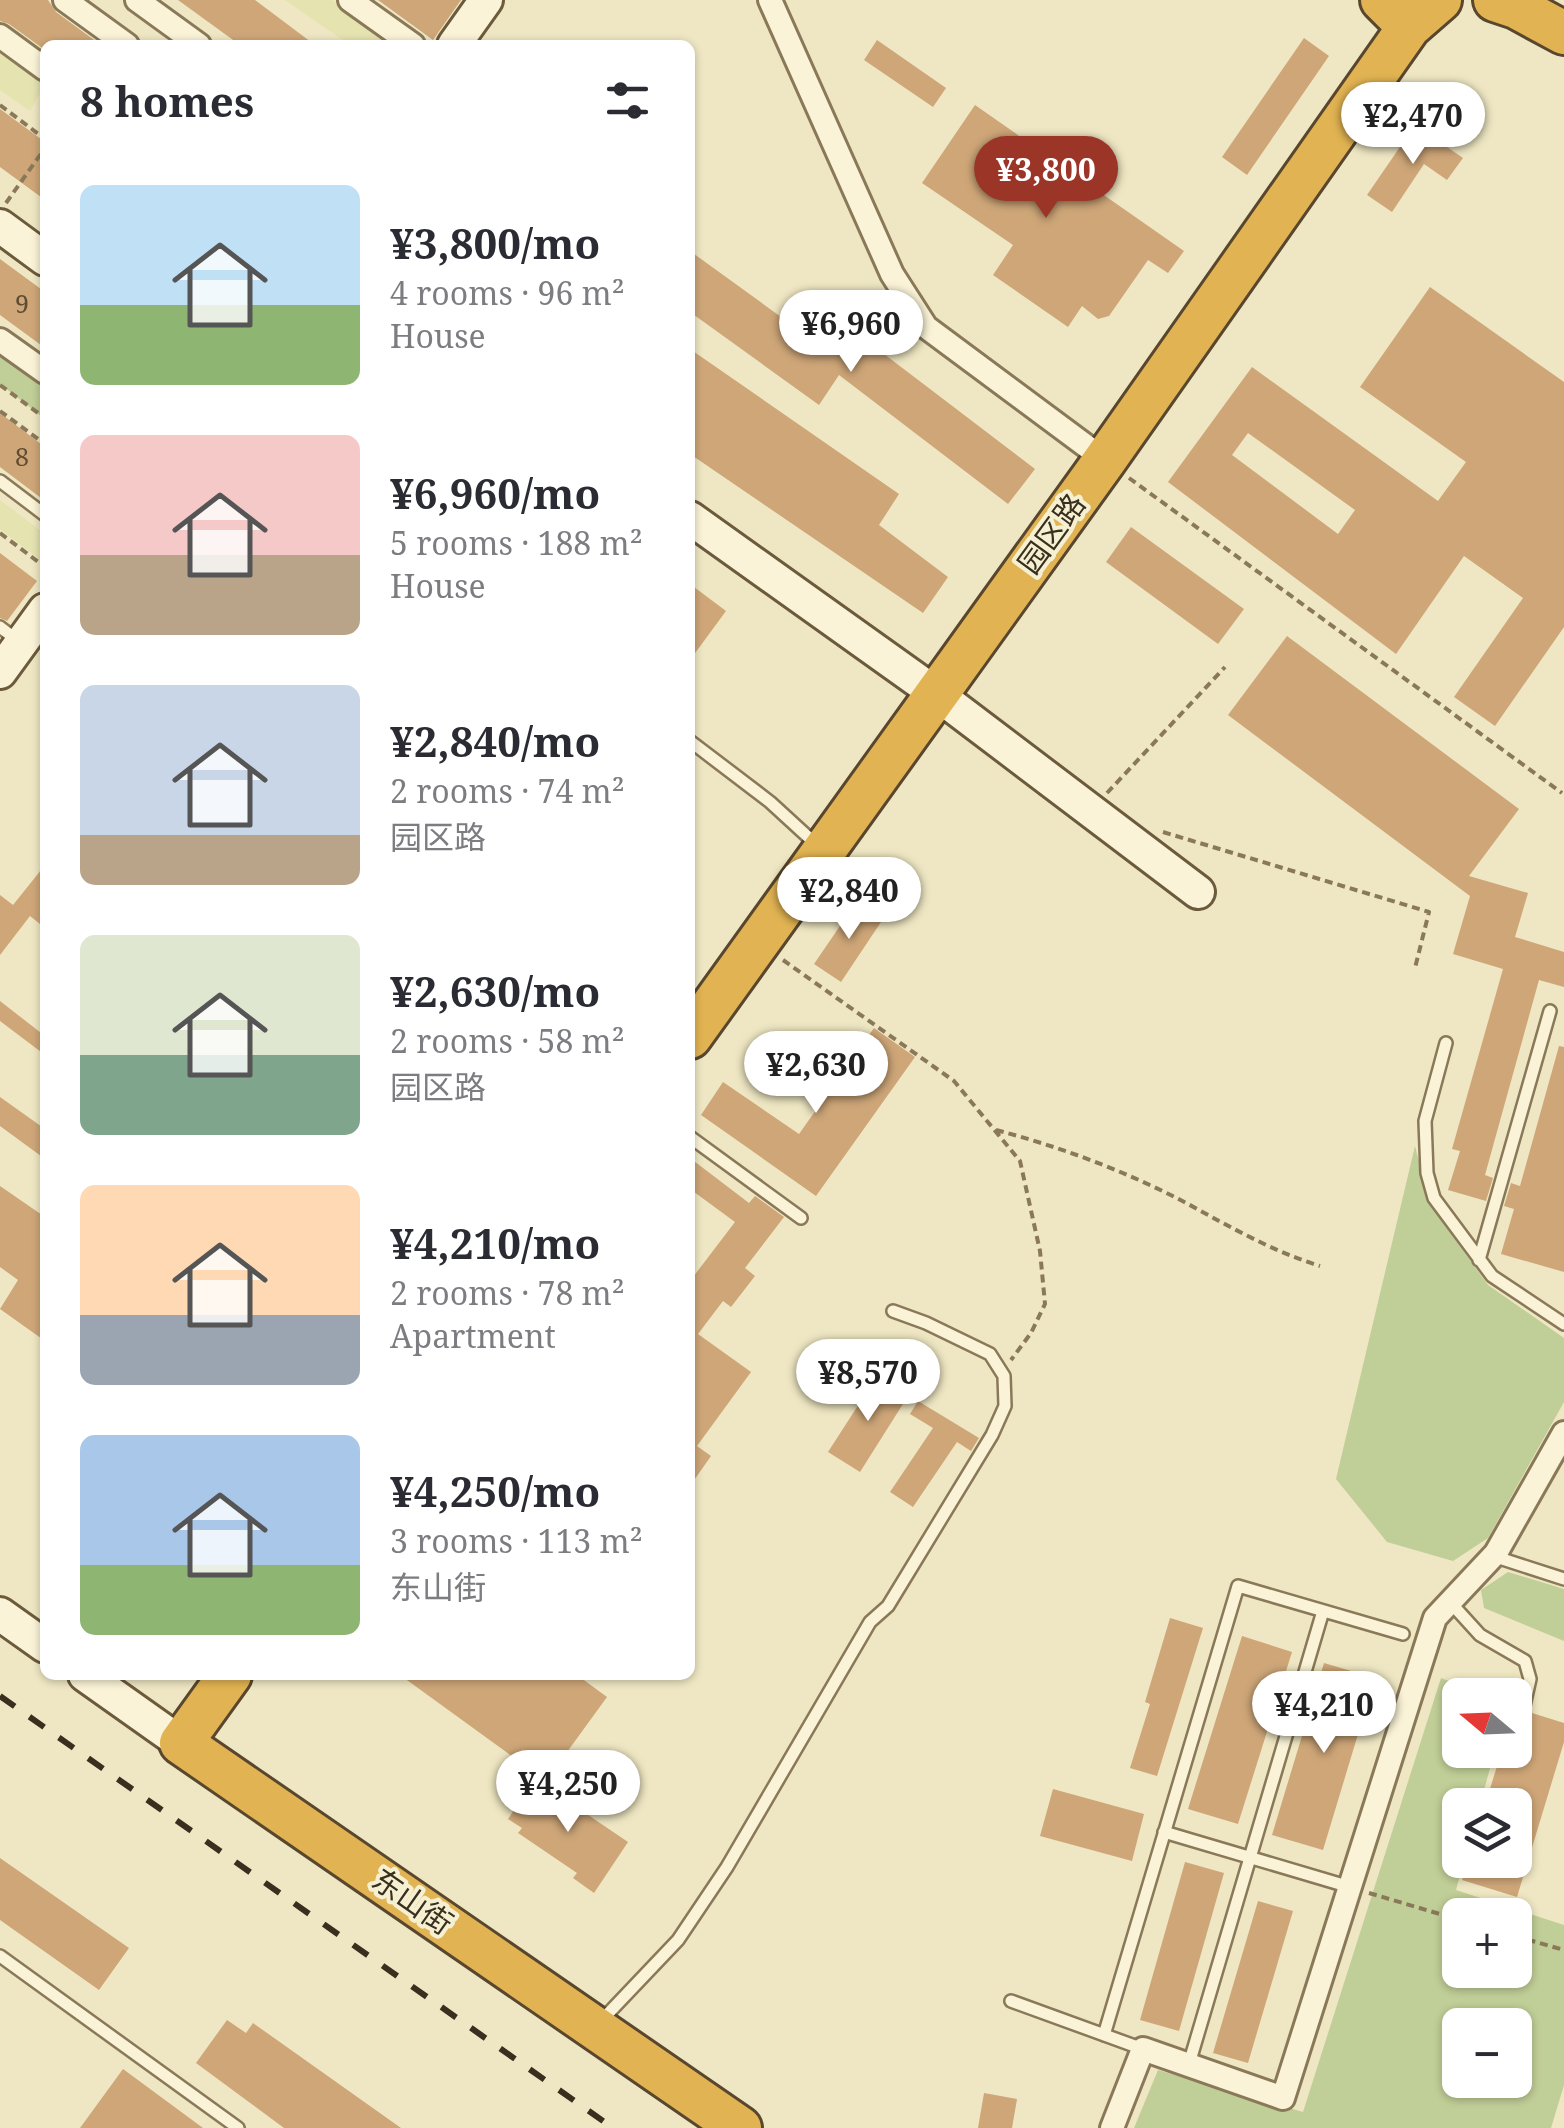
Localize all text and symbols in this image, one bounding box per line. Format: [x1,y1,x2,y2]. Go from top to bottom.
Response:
text: 8 homes [80,72,254,129]
icon: filters [600,73,655,128]
pin: ¥2,470 [1332,82,1494,167]
text: ¥2,470 [1363,93,1463,136]
pin: ¥3,800 [965,136,1127,221]
text: ¥3,800 [996,147,1096,190]
text: ¥3,800/mo [390,214,600,271]
icon: home [160,225,280,345]
text: 4 rooms · 96 m² [390,271,625,314]
house number: 9 [15,286,29,320]
pin: ¥6,960 [770,290,932,375]
text: ¥6,960 [801,301,901,344]
text: House [390,314,486,357]
house number: 8 [15,439,29,473]
text: ¥6,960/mo [390,464,600,521]
icon: home [160,475,280,595]
street label: 园区路 [1008,485,1094,582]
text: 5 rooms · 188 m² [390,521,643,564]
text: House [390,564,486,607]
text: ¥2,840/mo [390,712,600,769]
icon: home [160,725,280,845]
text: 2 rooms · 74 m² [390,769,625,812]
text: 园区路 [390,815,486,858]
pin: ¥2,840 [768,857,930,942]
text: ¥2,840 [799,868,899,911]
text: ¥2,630/mo [390,962,600,1019]
icon: home [160,975,280,1095]
text: 2 rooms · 58 m² [390,1019,625,1062]
pin: ¥2,630 [735,1031,897,1116]
text: ¥2,630 [766,1042,866,1085]
text: 园区路 [390,1065,486,1108]
text: ¥4,210/mo [390,1214,600,1271]
icon: home [160,1225,280,1345]
text: 2 rooms · 78 m² [390,1271,625,1314]
text: Apartment [390,1314,556,1357]
pin: ¥8,570 [787,1339,949,1424]
text: ¥8,570 [818,1350,918,1393]
text: ¥4,250/mo [390,1462,600,1519]
icon: home [160,1475,280,1595]
text: 3 rooms · 113 m² [390,1519,643,1562]
text: 东山街 [390,1565,486,1608]
pin: ¥4,210 [1243,1671,1405,1756]
north arrow [1442,1678,1532,1768]
map controls [1442,1678,1532,2098]
text: ¥4,210 [1274,1682,1374,1725]
pin: ¥4,250 [487,1750,649,1835]
text: ¥4,250 [518,1761,618,1804]
button: layers [1442,1788,1532,1878]
street label: 东山街 [364,1858,461,1943]
button: + [1442,1898,1532,1988]
button: − [1442,2008,1532,2098]

